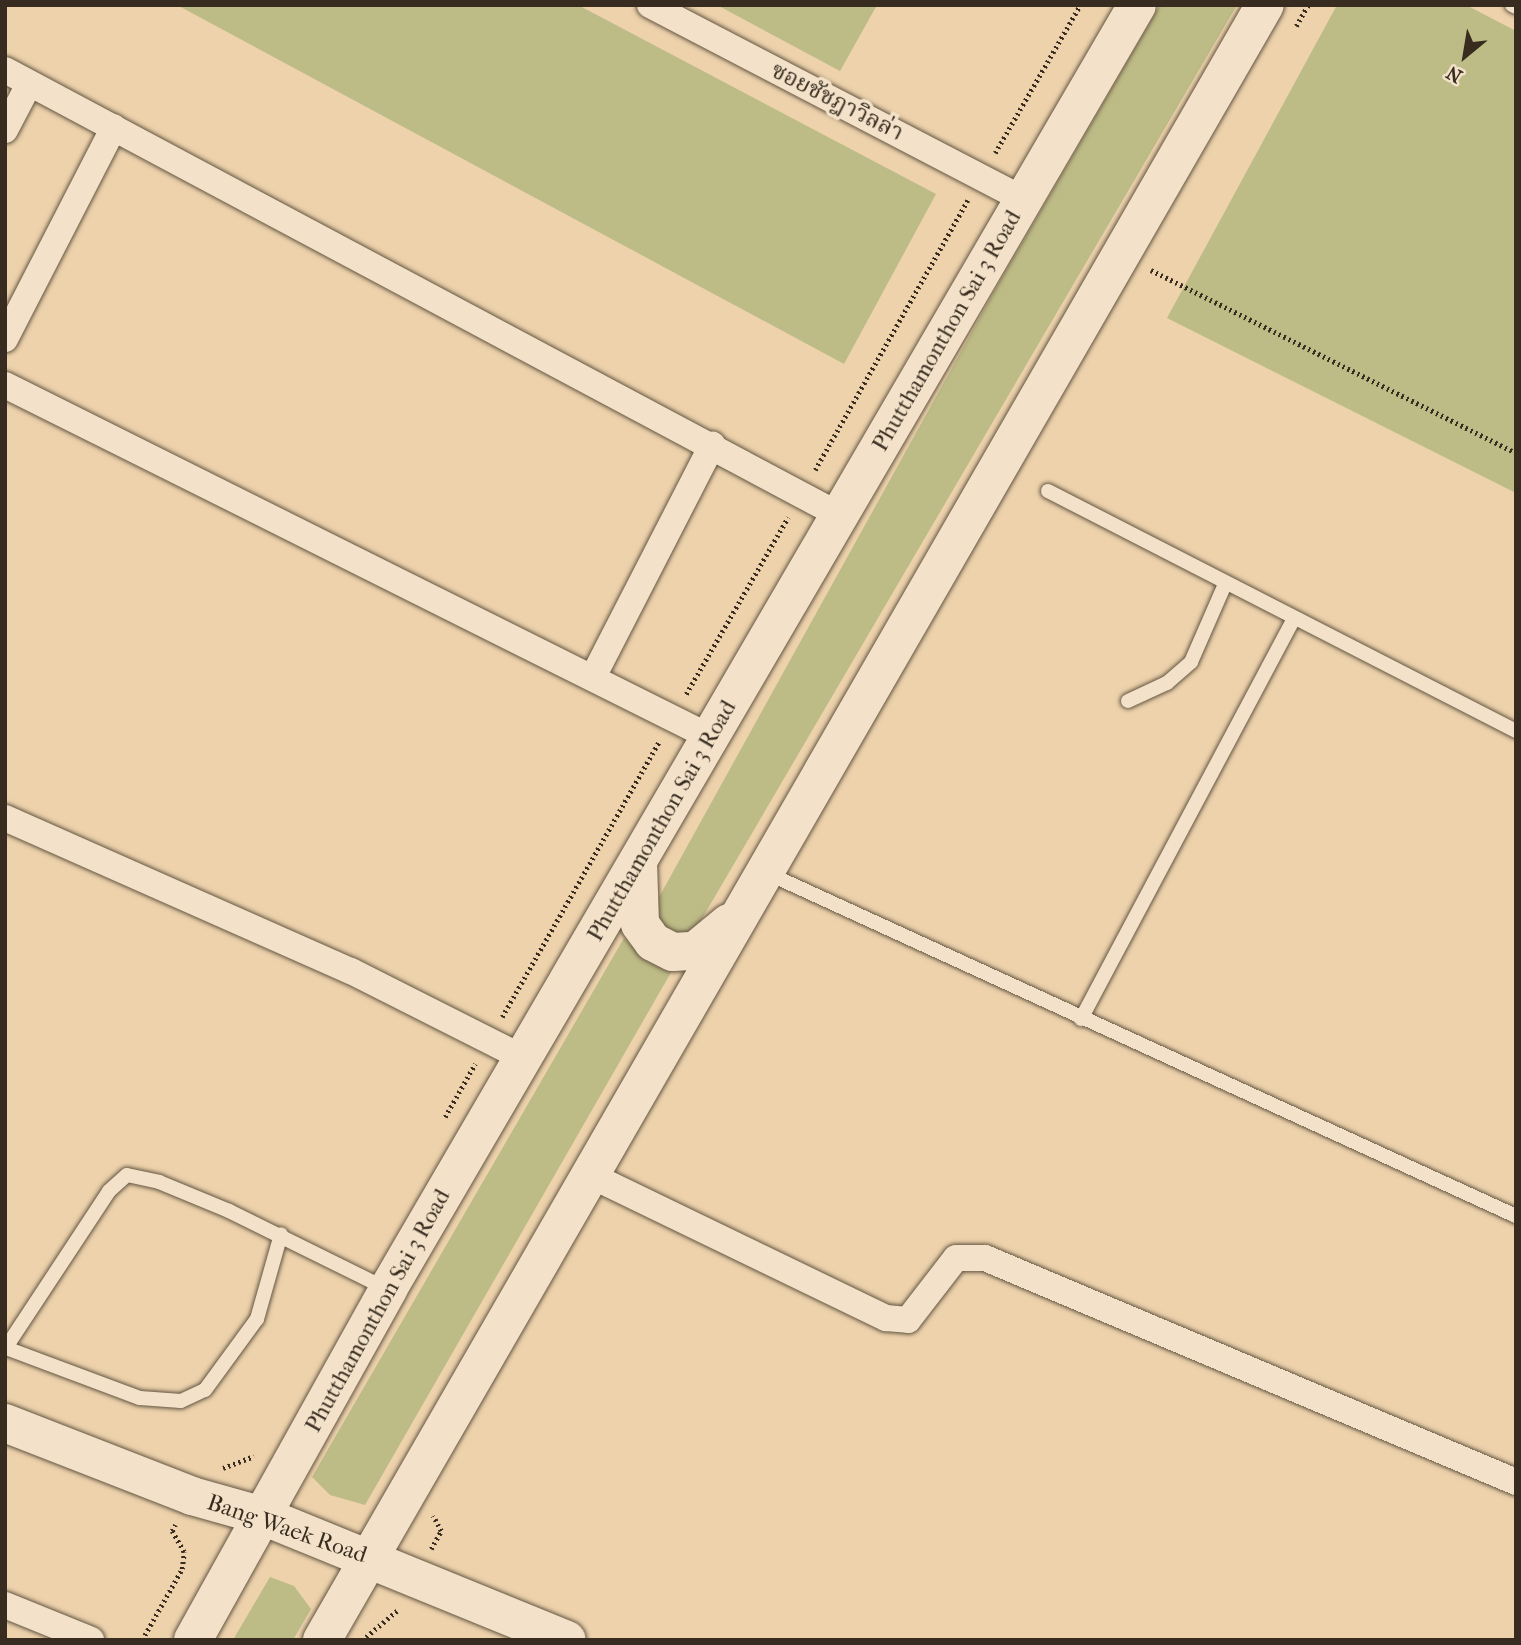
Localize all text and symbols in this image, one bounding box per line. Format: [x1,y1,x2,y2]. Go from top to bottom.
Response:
north arrow [1430,21,1500,91]
street label: ซอยชัชฎาวิลล่า [766,57,908,147]
text: N [1443,61,1466,87]
street label: Phutthamonthon Sai 3 Road [867,206,1027,456]
street label: Phutthamonthon Sai 3 Road [582,696,742,946]
street label: Phutthamonthon Sai 3 Road [300,1185,456,1437]
street label: Bang Waek Road [204,1489,370,1569]

